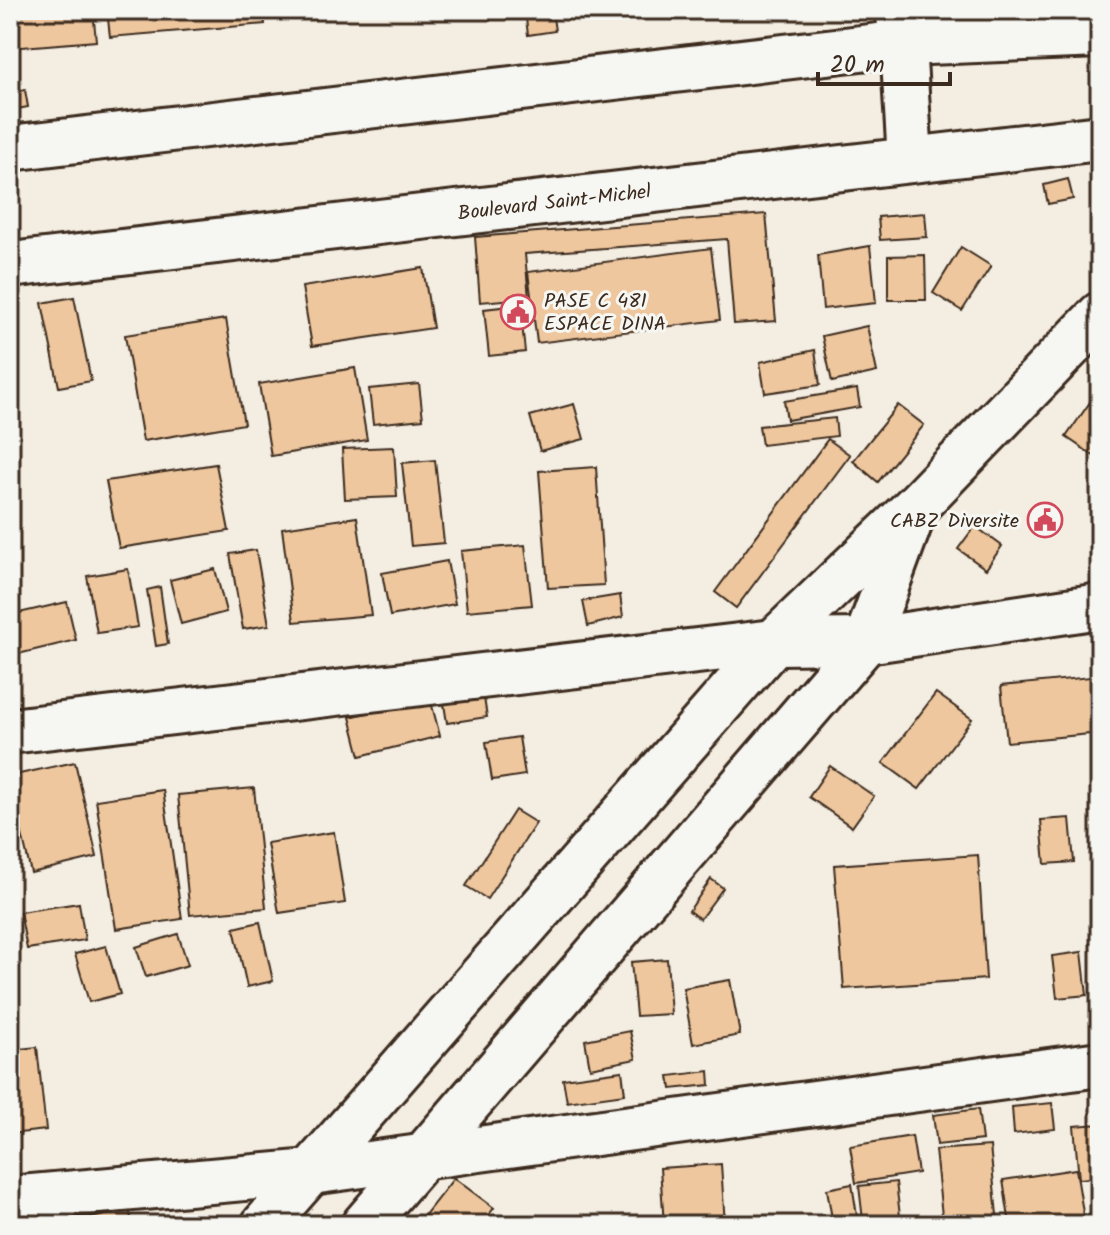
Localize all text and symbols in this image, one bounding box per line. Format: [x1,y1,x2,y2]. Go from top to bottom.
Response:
scale bar [818,36,950,86]
text: 20 m [830,46,885,85]
street label: Boulevard Saint-Michel [456,176,653,231]
place label: PASE C 481 ESPACE DINA [544,286,666,341]
public building icon: PASE C 481 ESPACE DINA [499,293,537,331]
public building icon: CABZ Diversite [1026,501,1064,539]
place label: CABZ Diversite [890,506,1019,538]

